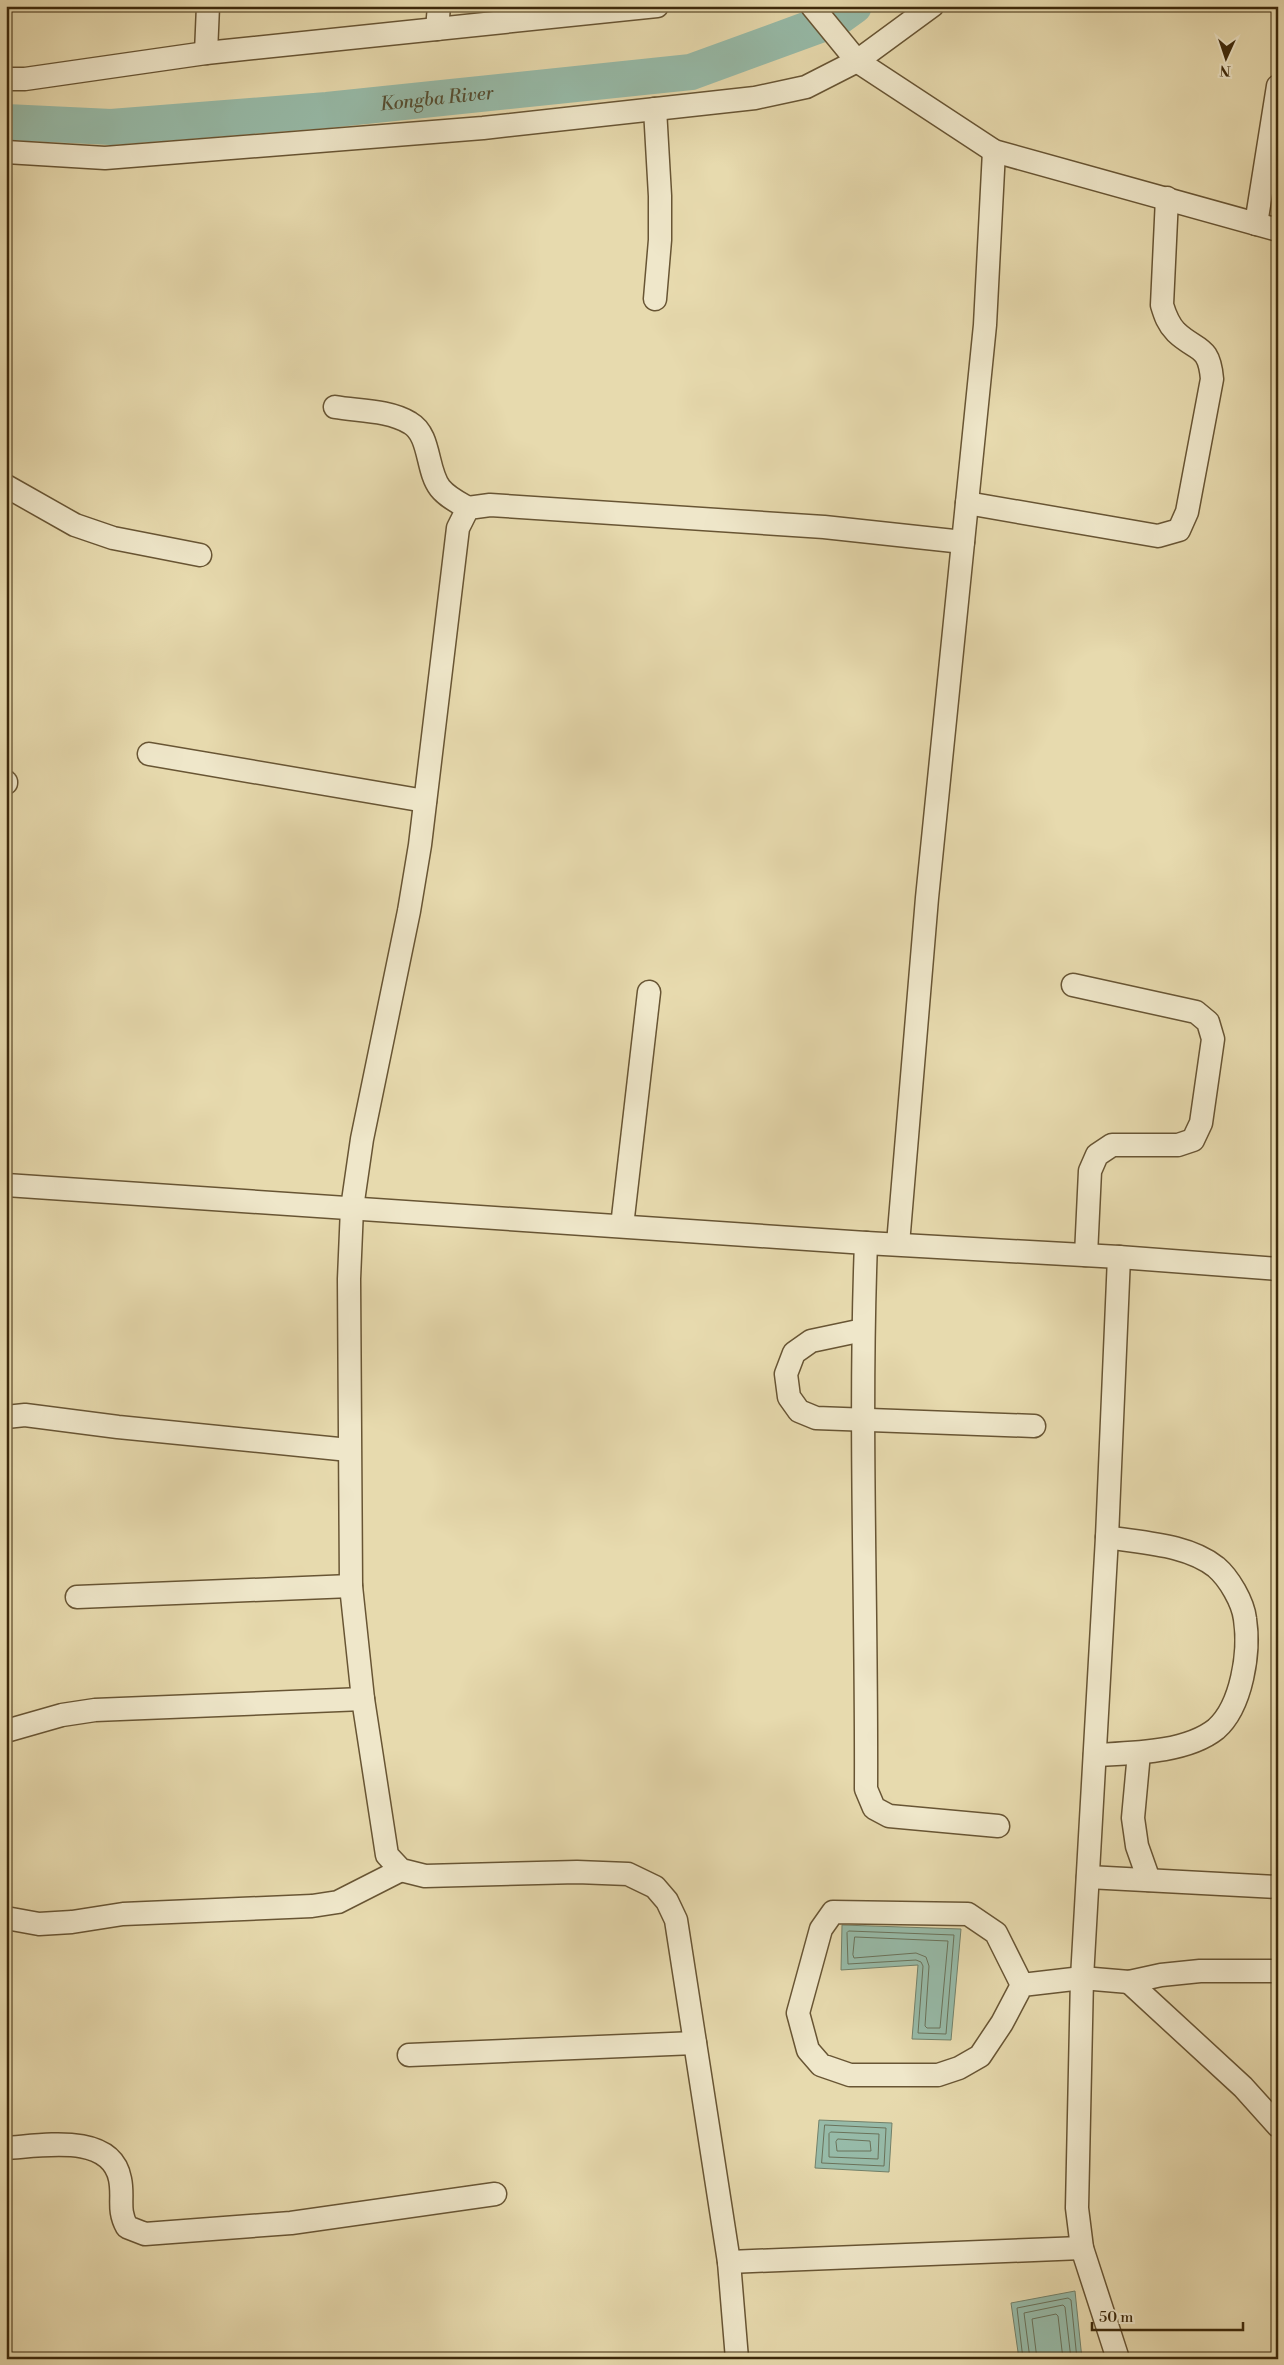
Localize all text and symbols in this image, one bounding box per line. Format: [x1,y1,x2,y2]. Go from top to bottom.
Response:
north arrow [1202,32,1252,82]
text: N [1219,61,1231,79]
water label: Kongba River [379,81,496,116]
scale bar [1092,2300,1243,2332]
text: 50 m [1099,2308,1133,2327]

